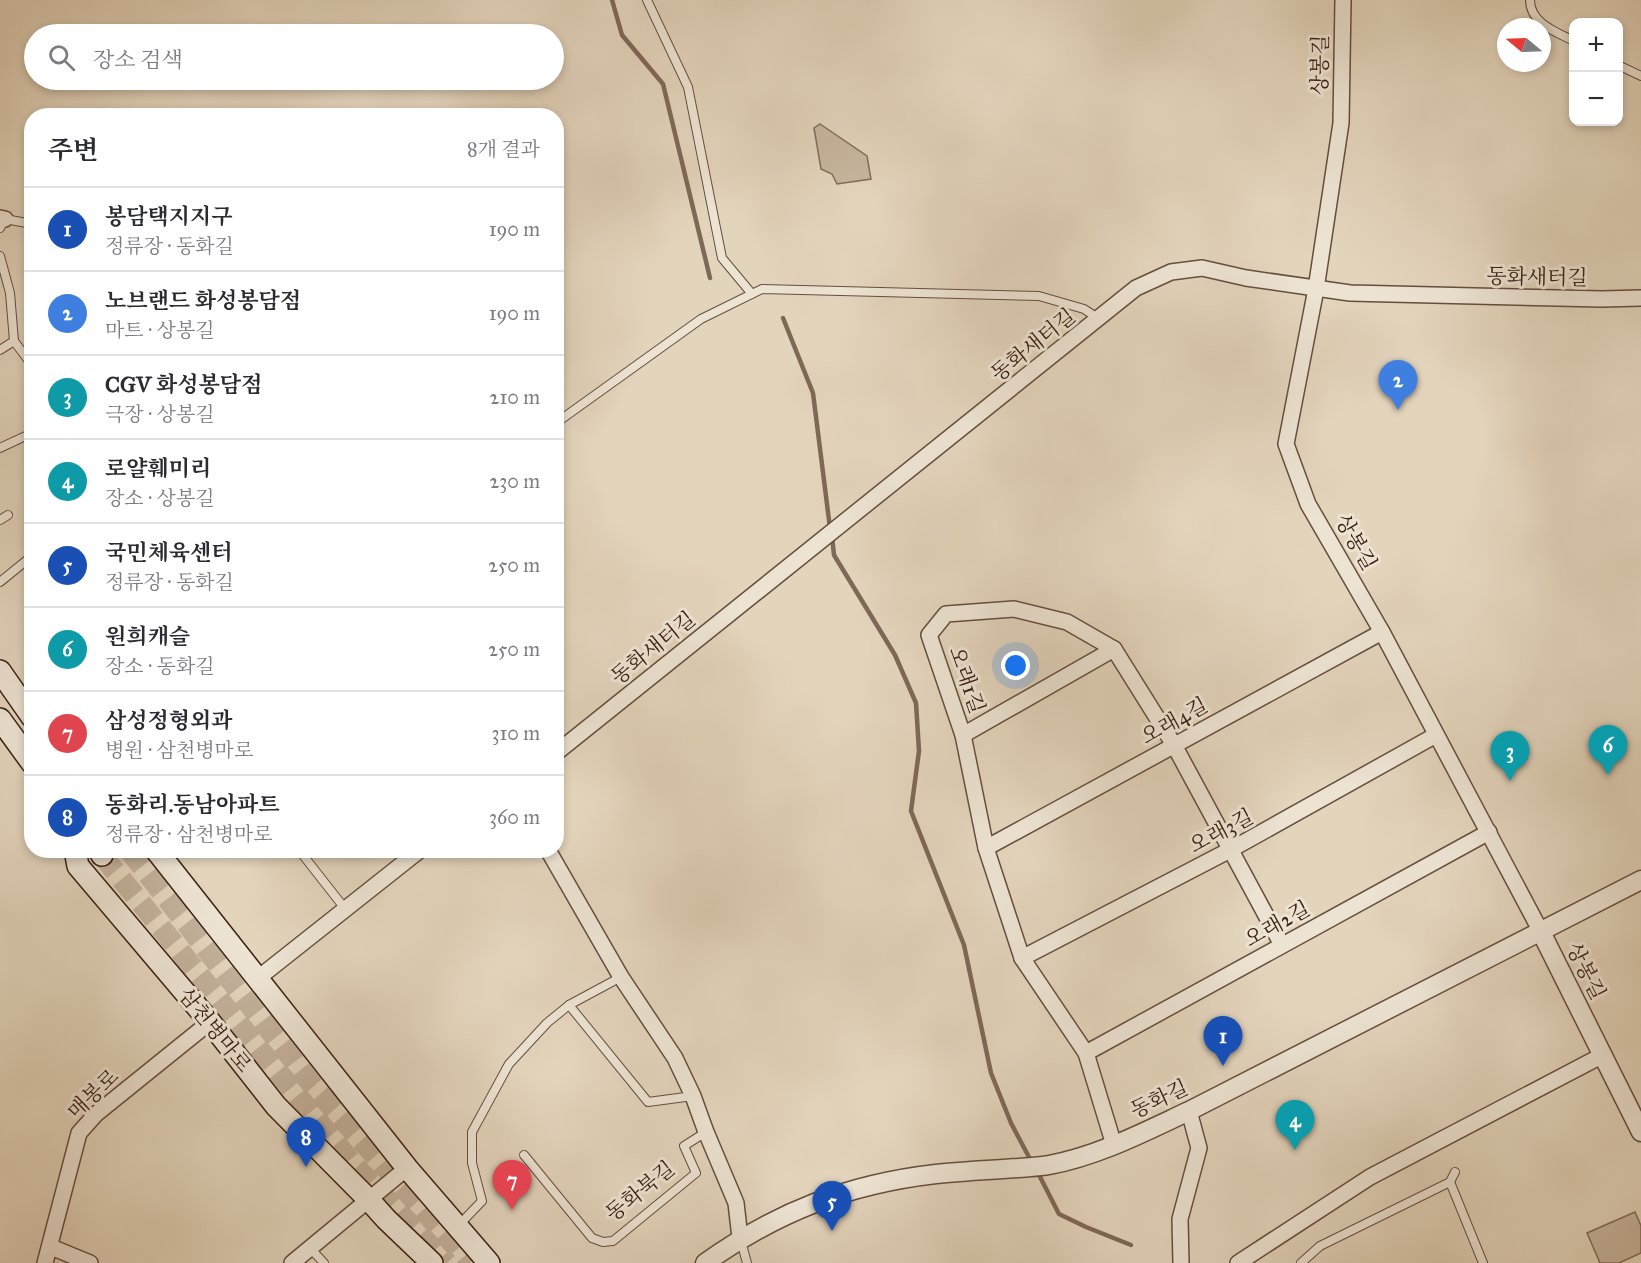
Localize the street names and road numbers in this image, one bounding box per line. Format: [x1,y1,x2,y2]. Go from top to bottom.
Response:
street label: 상봉길 [1306,34,1334,96]
street label: 동화새터길 [1486,263,1588,291]
street label: 동화새터길 [985,303,1081,387]
street label: 상봉길 [1330,509,1382,575]
street label: 동화새터길 [605,606,701,690]
street label: 오래1길 [943,643,991,717]
street label: 오래4길 [1136,692,1212,750]
street label: 오래3길 [1184,803,1258,859]
street label: 오래2길 [1240,895,1314,953]
street label: 상봉길 [1561,938,1611,1004]
street label: 삼천병마로 [173,982,257,1078]
street label: 매봉로 [62,1064,124,1124]
street label: 동화길 [1126,1074,1192,1124]
street label: 동화북길 [600,1155,680,1227]

